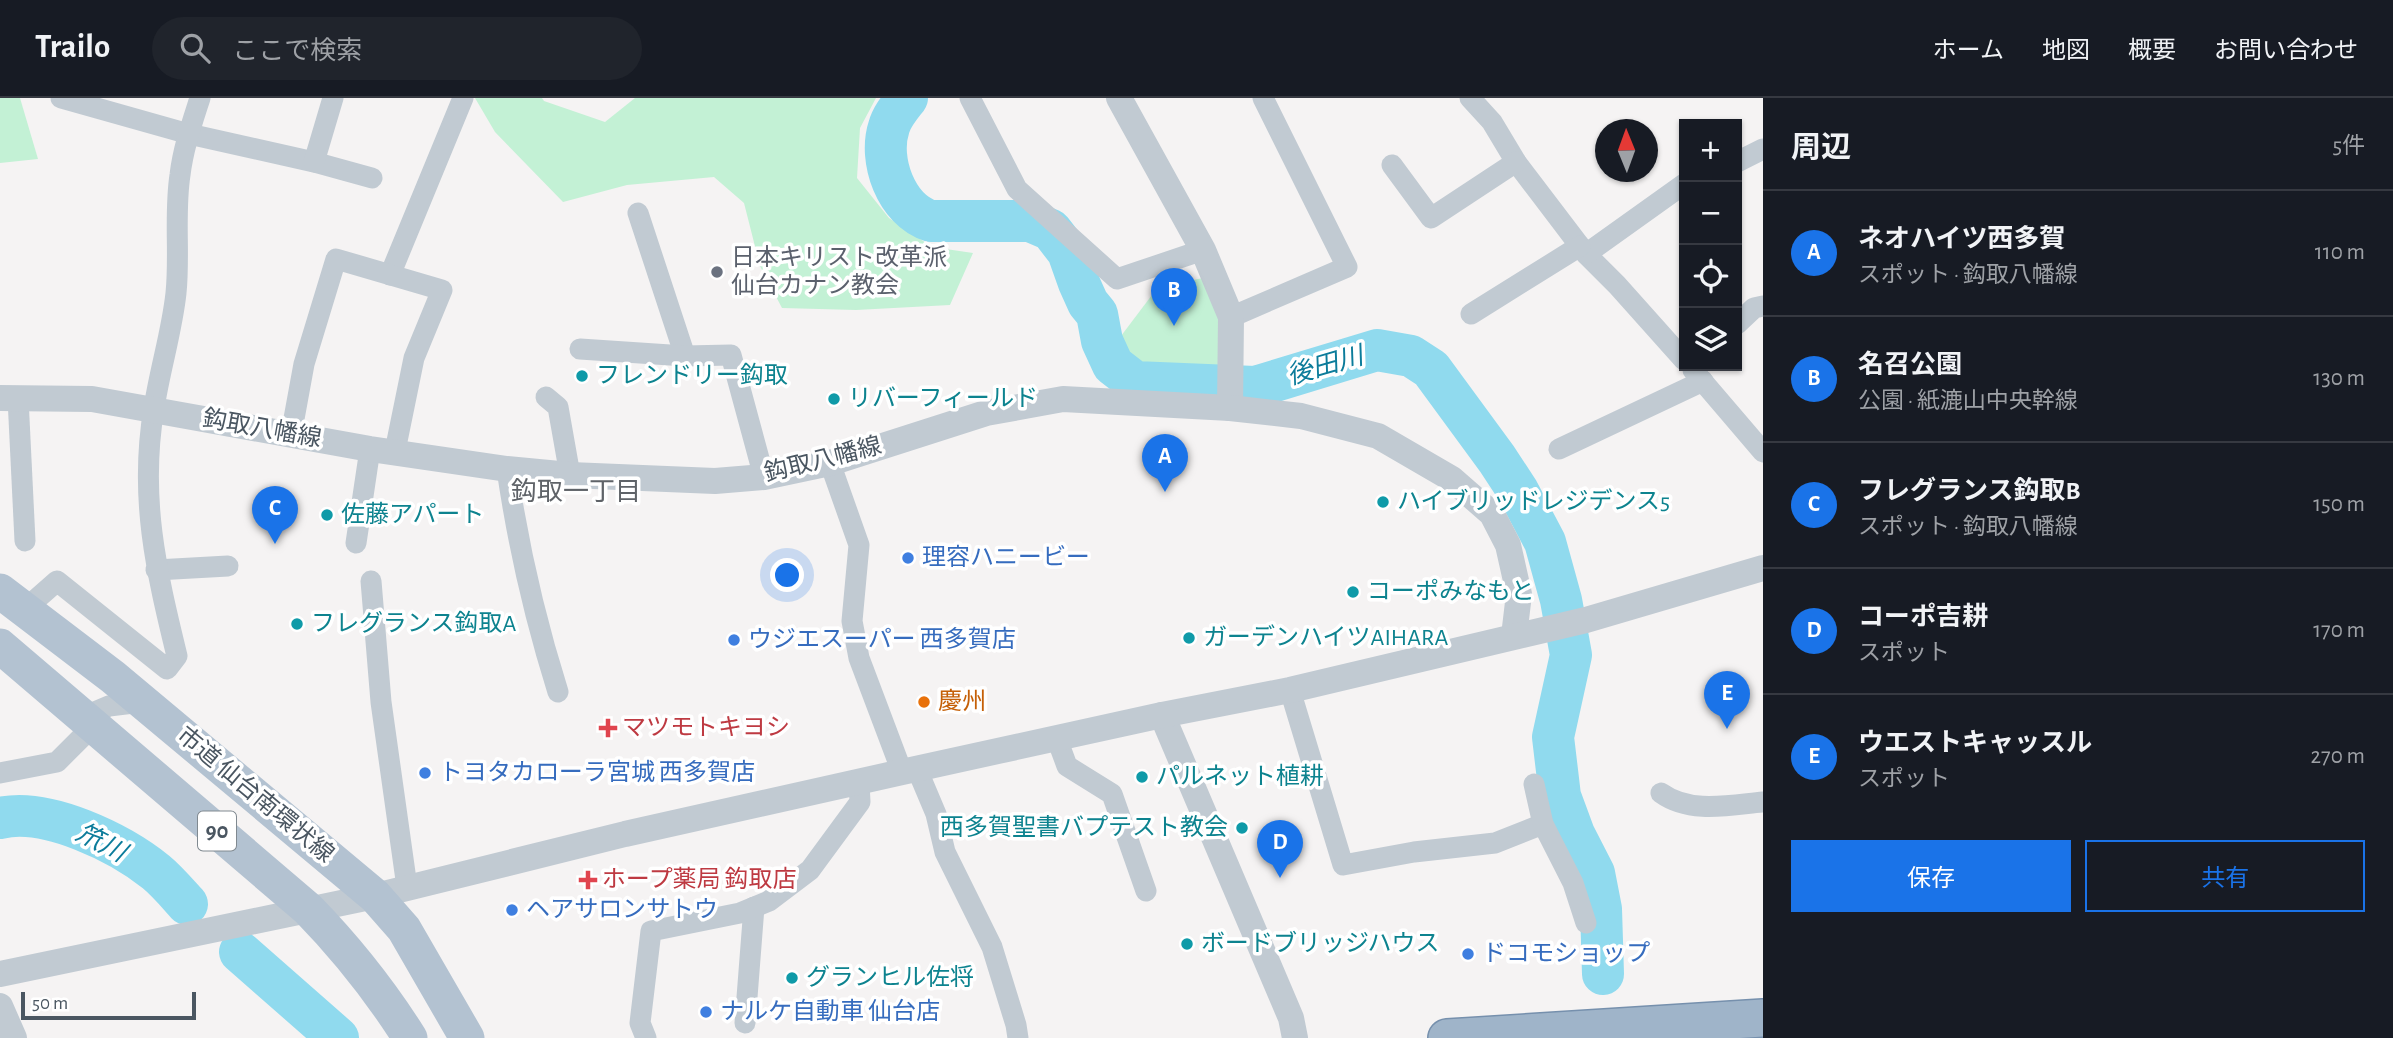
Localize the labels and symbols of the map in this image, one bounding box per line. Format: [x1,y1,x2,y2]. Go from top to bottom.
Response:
north arrow [1595,119,1658,182]
place label: 日本キリスト改革派 仙台カナン教会 [731,244,947,298]
marker: 日本キリスト改革派 仙台カナン教会 [709,264,725,280]
pin: B [1151,268,1197,326]
water label: 後田川 [1284,341,1369,389]
place label: フレンドリー鈎取 [596,362,788,388]
marker: フレンドリー鈎取 [574,368,590,384]
place label: リバーフィールド [848,386,1038,411]
marker: リバーフィールド [826,391,842,407]
street label: 鈎取八幡線 [201,405,324,451]
street label: 鈎取八幡線 [761,432,884,486]
pin: A [1142,434,1188,492]
district label: 鈎取一丁目 [511,477,641,505]
pin: C [252,486,298,544]
place label: ハイブリッドレジデンス5 [1397,488,1670,514]
marker: ハイブリッドレジデンス5 [1375,494,1391,510]
place label: 佐藤アパート [341,501,485,527]
marker: 佐藤アパート [319,507,335,523]
place label: 理容ハニービー [922,544,1090,570]
marker: 理容ハニービー [900,550,916,566]
your location [770,558,804,592]
place label: コーポみなもと [1367,578,1535,604]
marker: コーポみなもと [1345,584,1361,600]
place label: フレグランス鈎取A [311,610,517,636]
marker: フレグランス鈎取A [289,616,305,632]
place label: ガーデンハイツAIHARA [1203,624,1448,650]
place label: ウジエスーパー 西多賀店 [748,626,1016,652]
marker: ガーデンハイツAIHARA [1181,630,1197,646]
marker: ウジエスーパー 西多賀店 [726,632,742,648]
pin: E [1704,671,1750,729]
place label: 慶州 [938,688,986,714]
marker: 慶州 [916,694,932,710]
place label: マツモトキヨシ [622,716,790,740]
marker: マツモトキヨシ [600,720,616,736]
street label: 市道 仙台南環状線 [172,721,339,867]
place label: トヨタカローラ宮城 西多賀店 [439,759,755,785]
place label: パルネット植耕 [1156,763,1324,789]
marker: トヨタカローラ宮城 西多賀店 [417,765,433,781]
marker: パルネット植耕 [1134,769,1150,785]
road number: 90 [198,811,236,850]
place label: 西多賀聖書バプテスト教会 [940,814,1228,840]
water label: 笊川 [72,819,133,868]
marker: 西多賀聖書バプテスト教会 [1234,820,1250,836]
pin: D [1257,820,1303,878]
place label: ホープ薬局 鈎取店 [602,866,797,892]
marker: ホープ薬局 鈎取店 [580,872,596,888]
place label: ヘアサロンサトウ [526,897,718,922]
marker: ヘアサロンサトウ [504,902,520,918]
place label: ボードブリッジハウス [1201,930,1440,956]
marker: ボードブリッジハウス [1179,936,1195,952]
place label: ドコモショップ [1482,941,1650,966]
marker: ドコモショップ [1460,946,1476,962]
place label: グランヒル佐将 [806,964,974,990]
marker: グランヒル佐将 [784,970,800,986]
scale bar [21,989,196,1021]
place label: ナルケ自動車 仙台店 [720,998,940,1024]
marker: ナルケ自動車 仙台店 [698,1004,714,1020]

